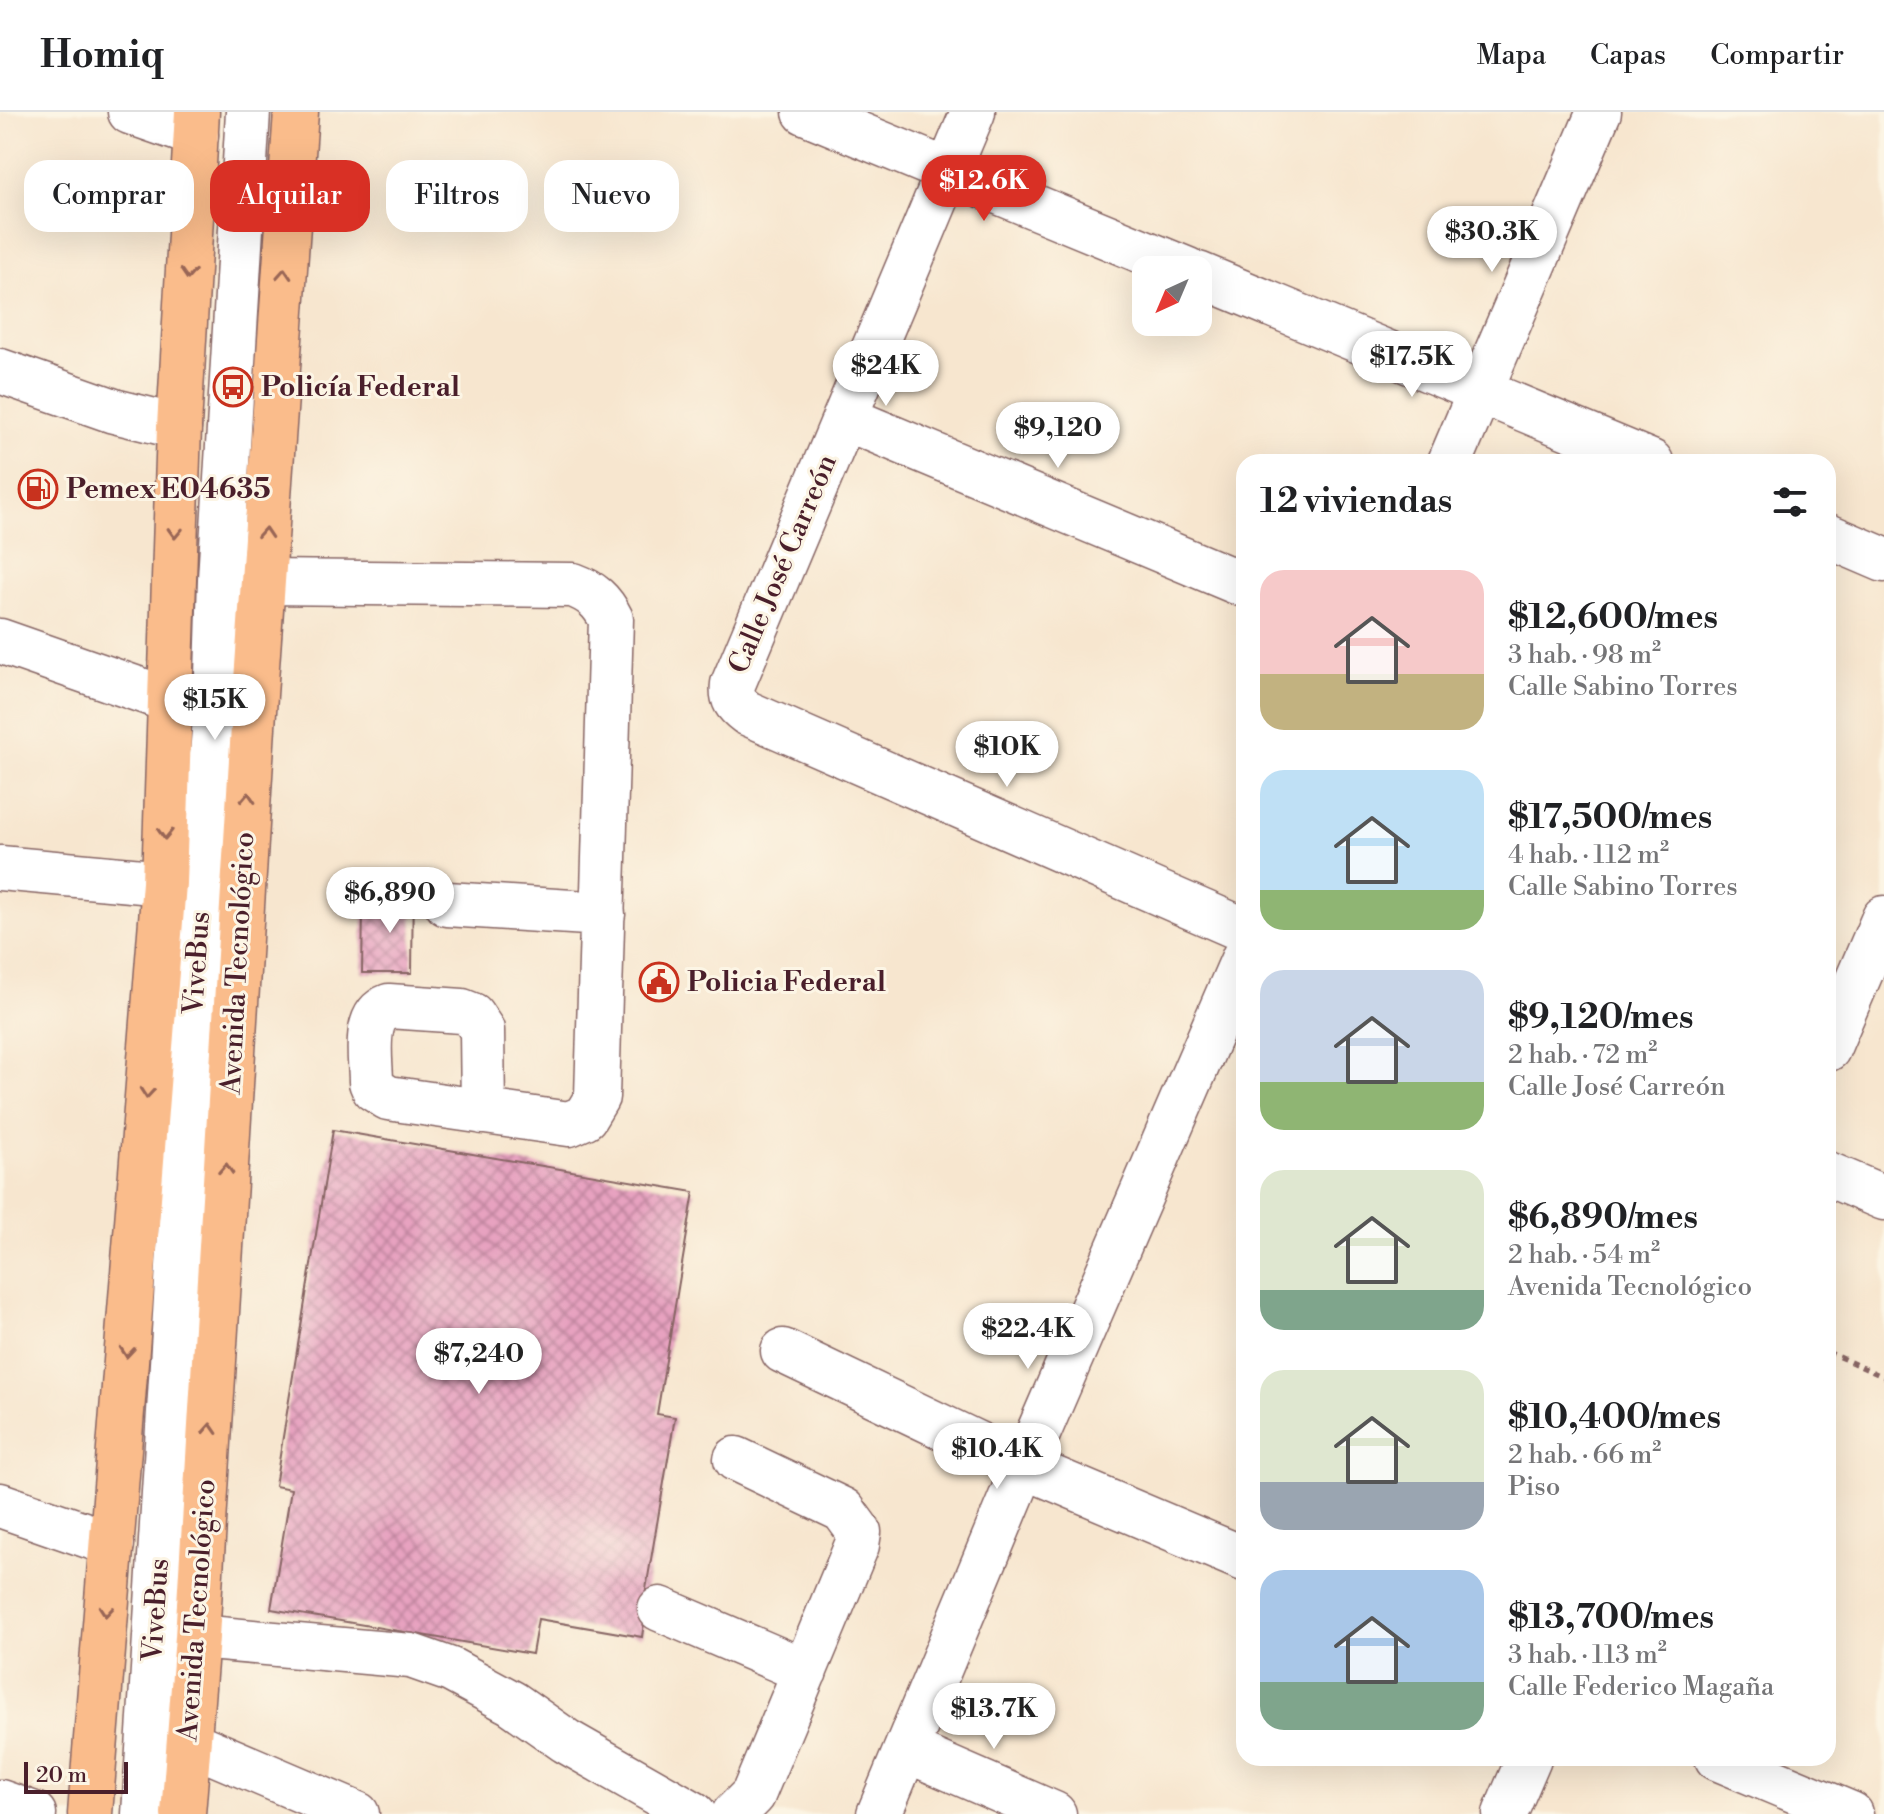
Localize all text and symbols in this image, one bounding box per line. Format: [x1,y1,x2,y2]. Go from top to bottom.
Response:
text: Homiq [40,32,164,79]
text: Mapa [1477,38,1546,73]
text: Capas [1590,38,1666,73]
text: Compartir [1710,38,1844,73]
pin: $12.6K [919,155,1049,223]
chip: Comprar [24,160,194,232]
chip: Alquilar [210,160,370,232]
chip: Filtros [386,160,528,232]
chip: Nuevo [544,160,679,232]
text: $12.6K [939,165,1029,197]
pin: $30.3K [1427,206,1557,274]
text: $30.3K [1445,216,1539,248]
north arrow [1132,256,1212,336]
map controls [1132,256,1212,336]
one-way arrow [275,267,292,280]
one-way arrow [180,268,197,281]
pin: $17.5K [1347,331,1477,399]
pin: $24K [839,340,933,408]
text: $17.5K [1370,341,1454,373]
text: $24K [851,350,921,382]
bus stop icon: Policía Federal [212,366,254,408]
place label: Policía Federal [261,370,460,405]
pin: $9,120 [993,402,1123,470]
text: $9,120 [1014,412,1102,444]
street label: Calle José Carreón [721,449,845,679]
fuel station icon: Pemex E04635 [17,468,59,510]
place label: Pemex E04635 [66,472,271,507]
icon: filters [1768,480,1812,524]
text: 12 viviendas [1260,481,1452,523]
one-way arrow [256,526,273,539]
one-way arrow [166,527,183,540]
text: $12,600/mes [1508,597,1718,639]
icon: home [1324,602,1420,698]
text: 3 hab. · 98 m² [1508,639,1661,671]
text: Calle Sabino Torres [1508,671,1738,703]
pin: $15K [168,674,262,742]
text: $15K [182,684,248,716]
pin: $10K [960,721,1054,789]
text: $10K [973,731,1041,763]
one-way arrow [240,791,257,804]
text: $17,500/mes [1508,797,1712,839]
icon: home [1324,802,1420,898]
one-way arrow [157,828,174,841]
street label: Avenida Tecnológico [214,831,262,1096]
text: 4 hab. · 112 m² [1508,839,1669,871]
pin: $6,890 [325,867,455,935]
text: Calle Sabino Torres [1508,871,1738,903]
text: $6,890 [344,877,436,909]
street label: ViveBus [176,910,218,1017]
public building icon: Policia Federal [638,961,680,1003]
place label: Policia Federal [687,965,886,1000]
text: $9,120/mes [1508,997,1694,1039]
icon: home [1324,1002,1420,1098]
text: 2 hab. · 72 m² [1508,1039,1657,1071]
text: Calle José Carreón [1508,1071,1726,1103]
one-way arrow [139,1087,156,1100]
one-way arrow [217,1162,234,1175]
text: $6,890/mes [1508,1197,1698,1239]
icon: home [1324,1202,1420,1298]
text: 2 hab. · 54 m² [1508,1239,1660,1271]
text: Avenida Tecnológico [1508,1271,1752,1303]
pin: $22.4K [963,1303,1093,1371]
text: $22.4K [981,1313,1075,1345]
pin: $7,240 [414,1328,544,1396]
text: $7,240 [434,1338,524,1370]
one-way arrow [119,1346,136,1359]
text: $10,400/mes [1508,1397,1721,1439]
icon: home [1324,1402,1420,1498]
one-way arrow [201,1422,218,1435]
pin: $10.4K [932,1423,1062,1491]
text: $10.4K [951,1433,1043,1465]
text: 2 hab. · 66 m² [1508,1439,1661,1471]
text: Piso [1508,1471,1560,1503]
street label: Avenida Tecnológico [170,1478,224,1743]
street label: ViveBus [135,1557,177,1664]
text: $13,700/mes [1508,1597,1714,1639]
icon: home [1324,1602,1420,1698]
one-way arrow [98,1605,115,1618]
text: 3 hab. · 113 m² [1508,1639,1667,1671]
text: Calle Federico Magaña [1508,1671,1774,1703]
pin: $13.7K [929,1683,1059,1751]
text: $13.7K [950,1693,1038,1725]
scale bar [24,1758,128,1794]
text: 20 m [36,1762,87,1789]

